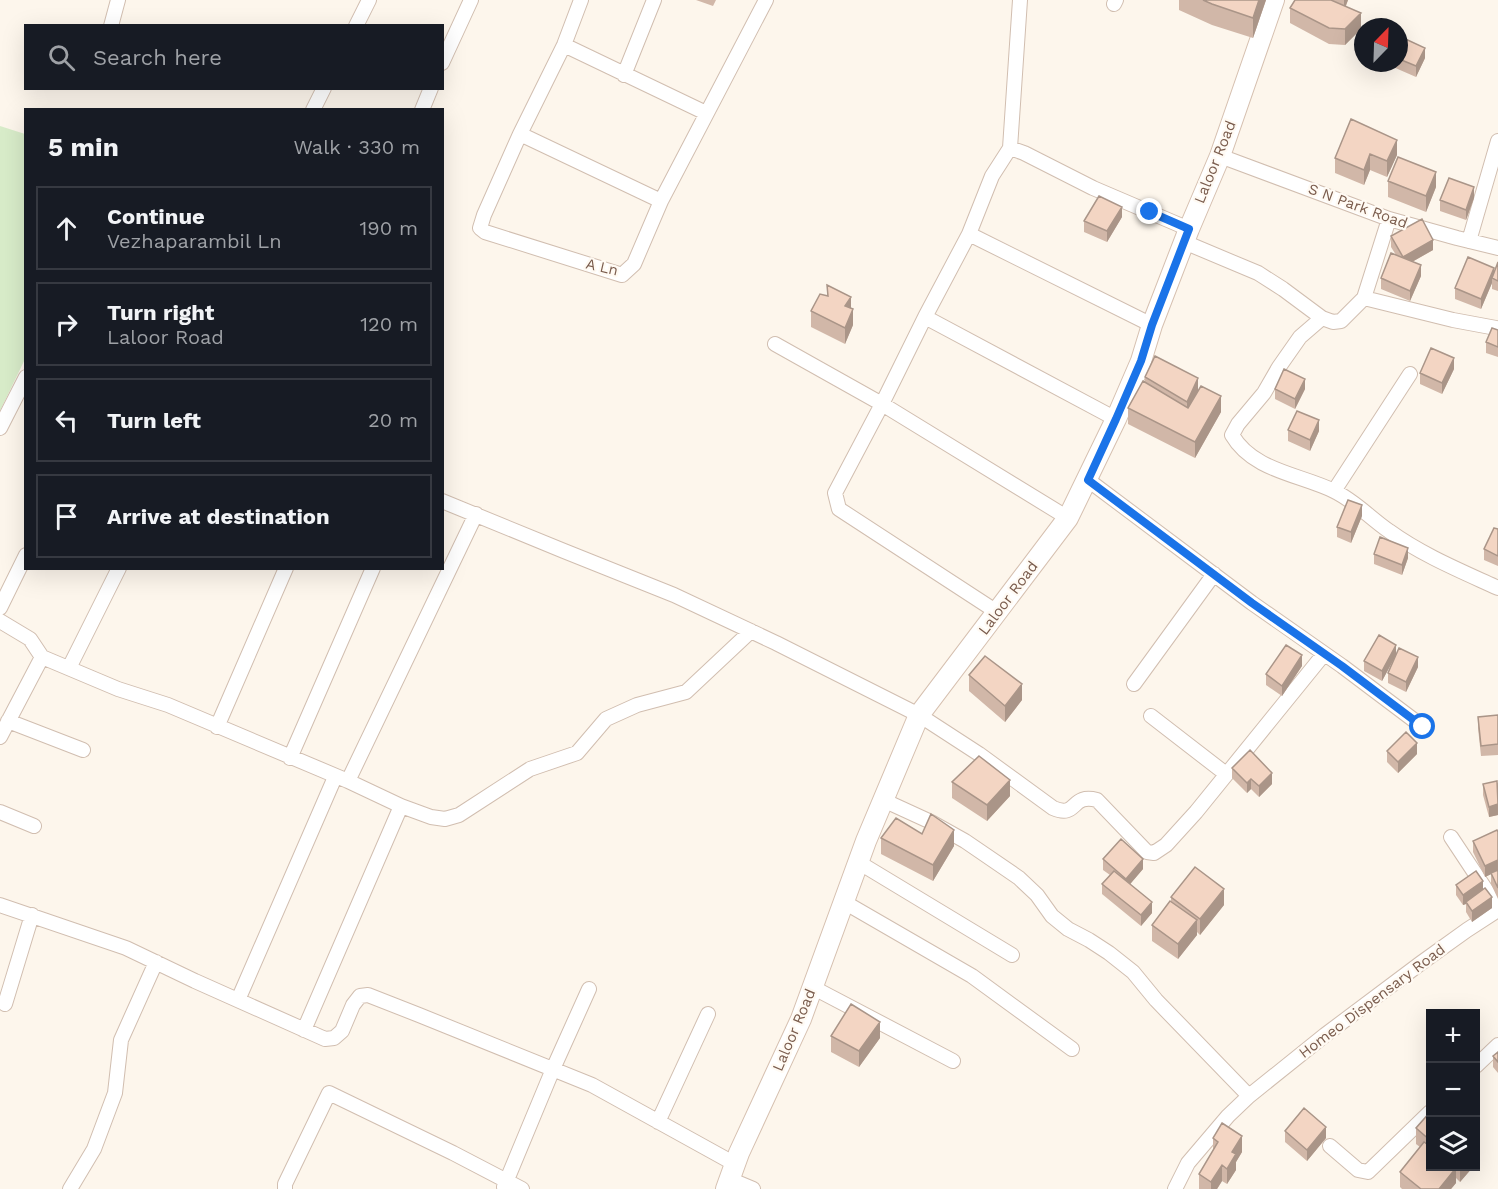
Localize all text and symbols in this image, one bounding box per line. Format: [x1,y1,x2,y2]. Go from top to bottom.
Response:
north arrow [1354,18,1408,72]
search box [24,24,444,90]
icon: search [45,41,78,74]
text: Search here [93,45,222,70]
street label: Laloor Road [1190,118,1240,206]
text: 5 min [48,132,119,162]
text: Walk · 330 m [293,135,420,159]
street label: S N Park Road [1306,180,1410,232]
route end [1136,198,1162,224]
text: Continue [107,204,205,229]
icon: ahead [50,212,83,245]
text: 190 m [360,216,418,240]
text: Vezhaparambil Ln [107,229,282,253]
street label: A Ln [584,255,620,279]
text: Turn right [107,300,214,325]
icon: right [50,308,83,341]
text: 120 m [360,312,418,336]
text: Laloor Road [107,325,224,349]
icon: left [50,404,83,437]
text: Turn left [107,408,201,433]
text: 20 m [368,408,418,432]
icon: arrive [50,500,83,533]
text: Arrive at destination [107,504,330,529]
street label: Laloor Road [974,558,1042,638]
route start [1409,713,1435,739]
street label: Homeo Dispensary Road [1295,940,1449,1062]
street label: Laloor Road [769,986,819,1074]
map controls [1426,1009,1480,1171]
button: + [1426,1009,1480,1063]
button: − [1426,1063,1480,1117]
button: layers [1426,1117,1480,1171]

